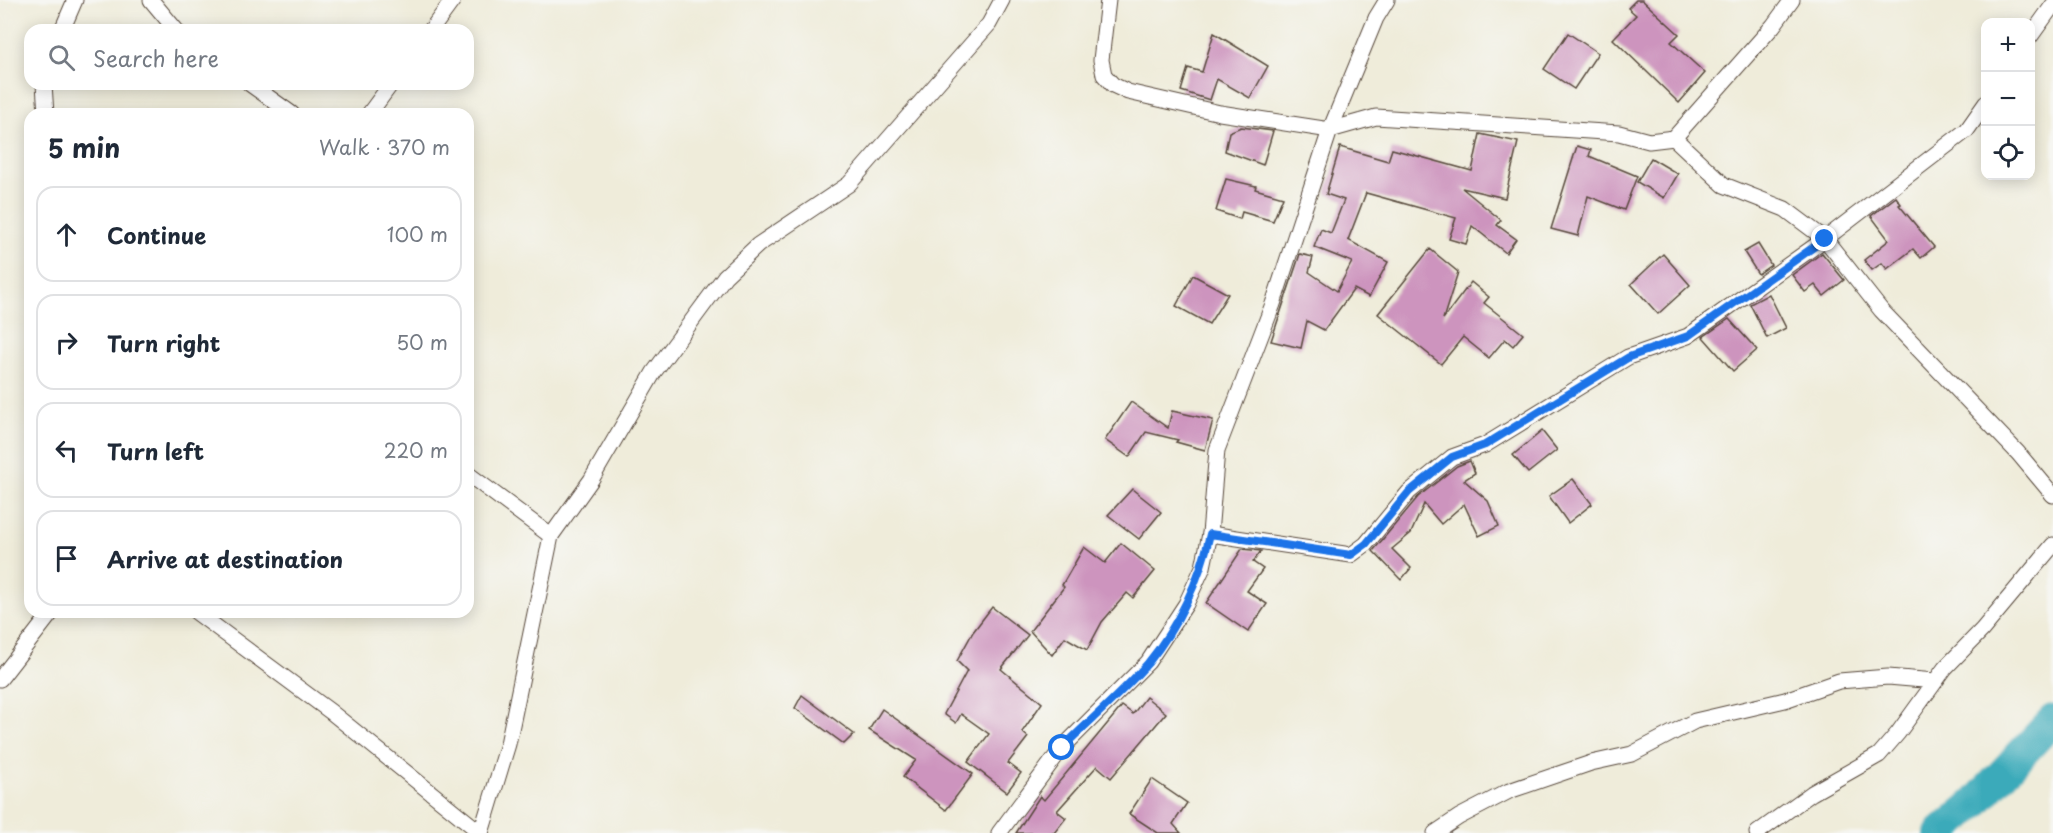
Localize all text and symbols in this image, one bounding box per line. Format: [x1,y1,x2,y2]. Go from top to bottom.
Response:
map controls [1981,18,2035,180]
button: + [1981,18,2035,72]
search box [24,24,474,90]
icon: search [45,41,78,74]
text: Search here [93,41,219,74]
button: − [1981,72,2035,126]
button: locate [1981,126,2035,180]
text: 5 min [48,128,120,167]
text: Walk · 370 m [319,132,450,162]
icon: ahead [50,218,83,251]
text: Continue [107,218,206,251]
text: 100 m [387,219,448,249]
route end [1811,225,1837,251]
icon: right [50,326,83,359]
text: Turn right [107,326,220,359]
text: 50 m [396,327,448,357]
icon: left [50,434,83,467]
text: Turn left [107,434,204,467]
text: 220 m [384,435,448,465]
icon: arrive [50,542,83,575]
text: Arrive at destination [107,542,343,575]
route start [1048,734,1074,760]

